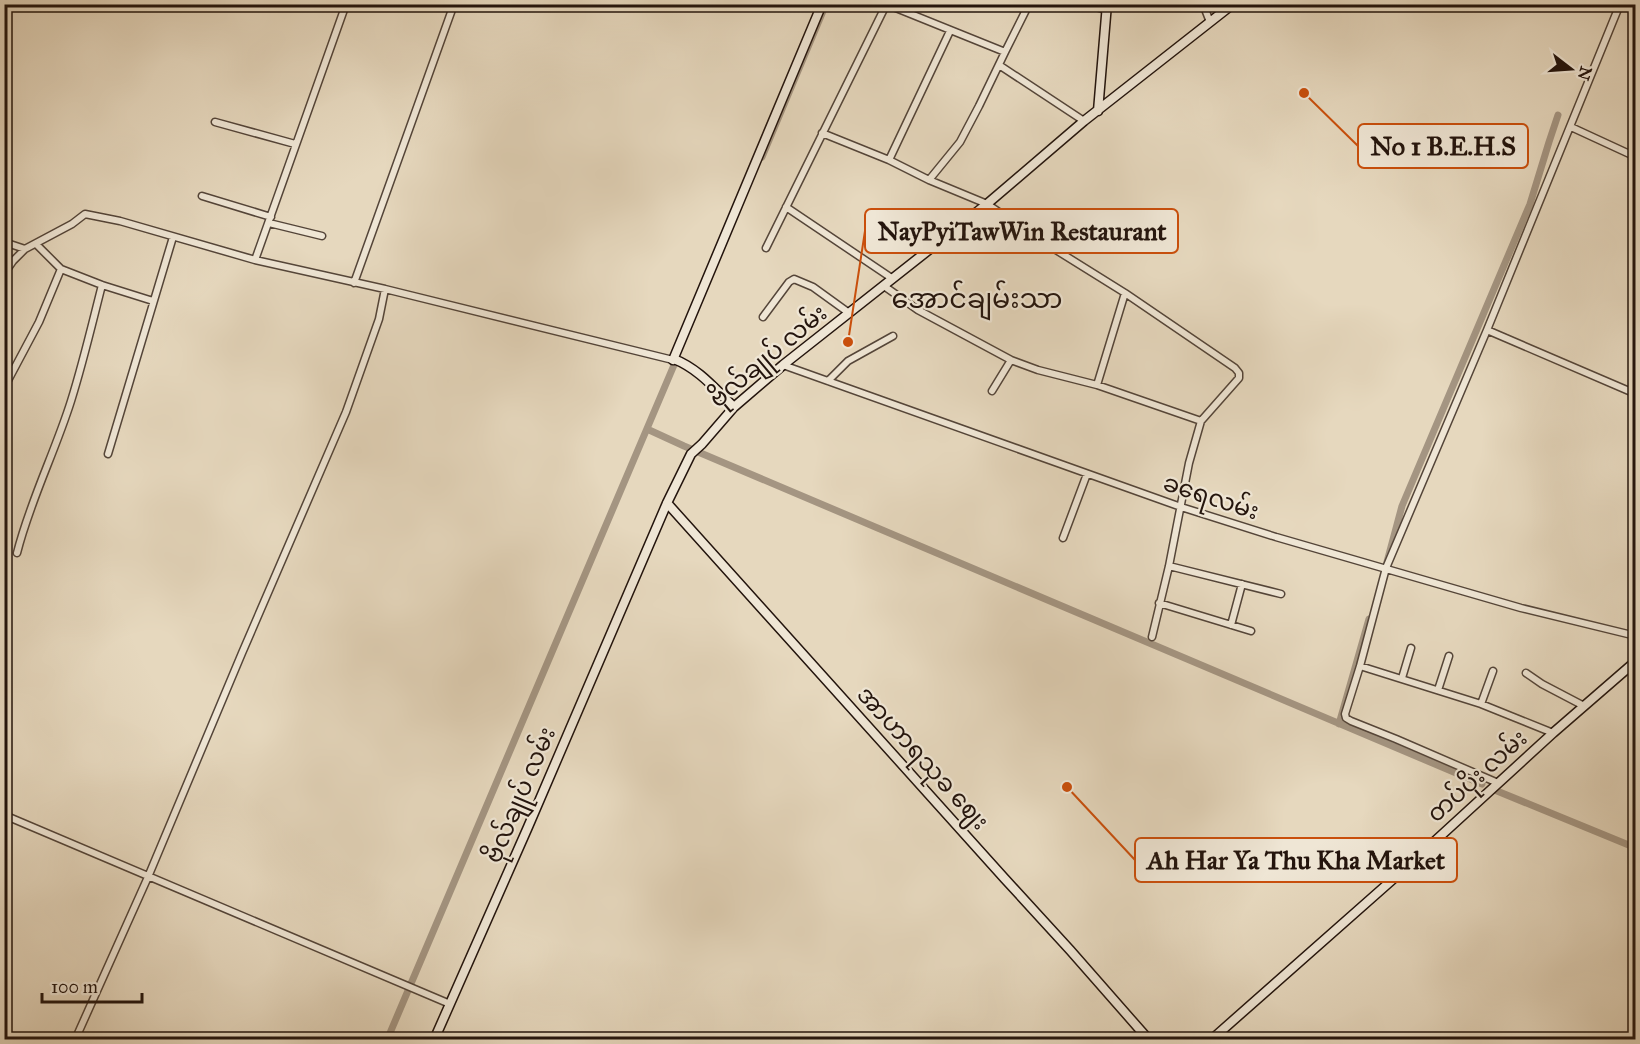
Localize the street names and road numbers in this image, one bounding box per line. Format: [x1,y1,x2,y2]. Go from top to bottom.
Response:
street label: ဗိုလ်ချုပ် လမ်း [702,297,836,417]
street label: ခရေလမ်း [1158,466,1263,530]
street label: အာဟာရသုခ ဈေး [848,680,996,839]
street label: ဗိုလ်ချုပ် လမ်း [477,722,566,869]
street label: တပ်ပိုး လမ်း [1420,722,1536,832]

